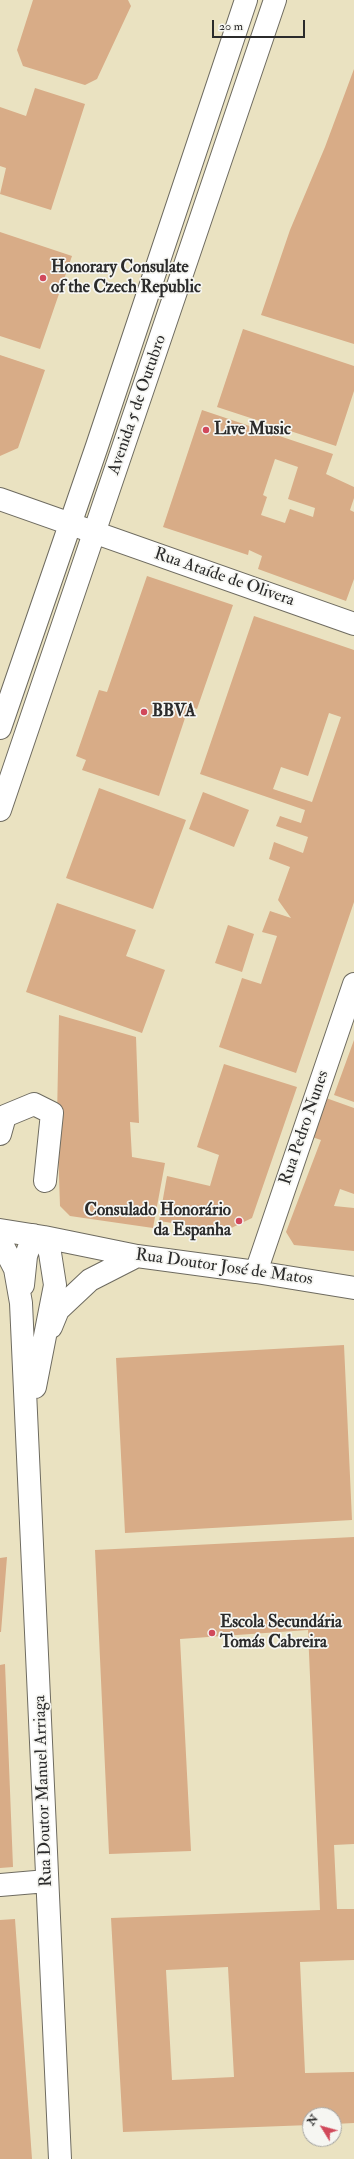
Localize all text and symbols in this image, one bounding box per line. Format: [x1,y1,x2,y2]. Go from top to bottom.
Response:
scale bar [214,12,307,38]
text: 20 m [219,19,243,34]
place label: Honorary Consulate of the Czech Republic [51,258,201,298]
marker: Honorary Consulate of the Czech Republic [38,273,48,283]
street label: Avenida 5 de Outubro [105,332,171,478]
place label: Live Music [214,420,291,440]
marker: Live Music [201,425,211,435]
street label: Rua Ataíde de Olivera [151,544,297,612]
place label: BBVA [152,702,196,722]
marker: BBVA [139,707,149,717]
street label: Rua Pedro Nunes [276,1068,334,1188]
place label: Consulado Honorário da Espanha [84,1201,231,1241]
marker: Consulado Honorário da Espanha [234,1216,244,1226]
street label: Rua Doutor José de Matos [134,1245,314,1291]
place label: Escola Secundária Tomás Cabreira [220,1613,342,1653]
marker: Escola Secundária Tomás Cabreira [207,1628,217,1638]
street label: Rua Doutor Manuel Arriaga [30,1695,58,1887]
north arrow [302,2107,342,2147]
text: N [305,2112,321,2128]

